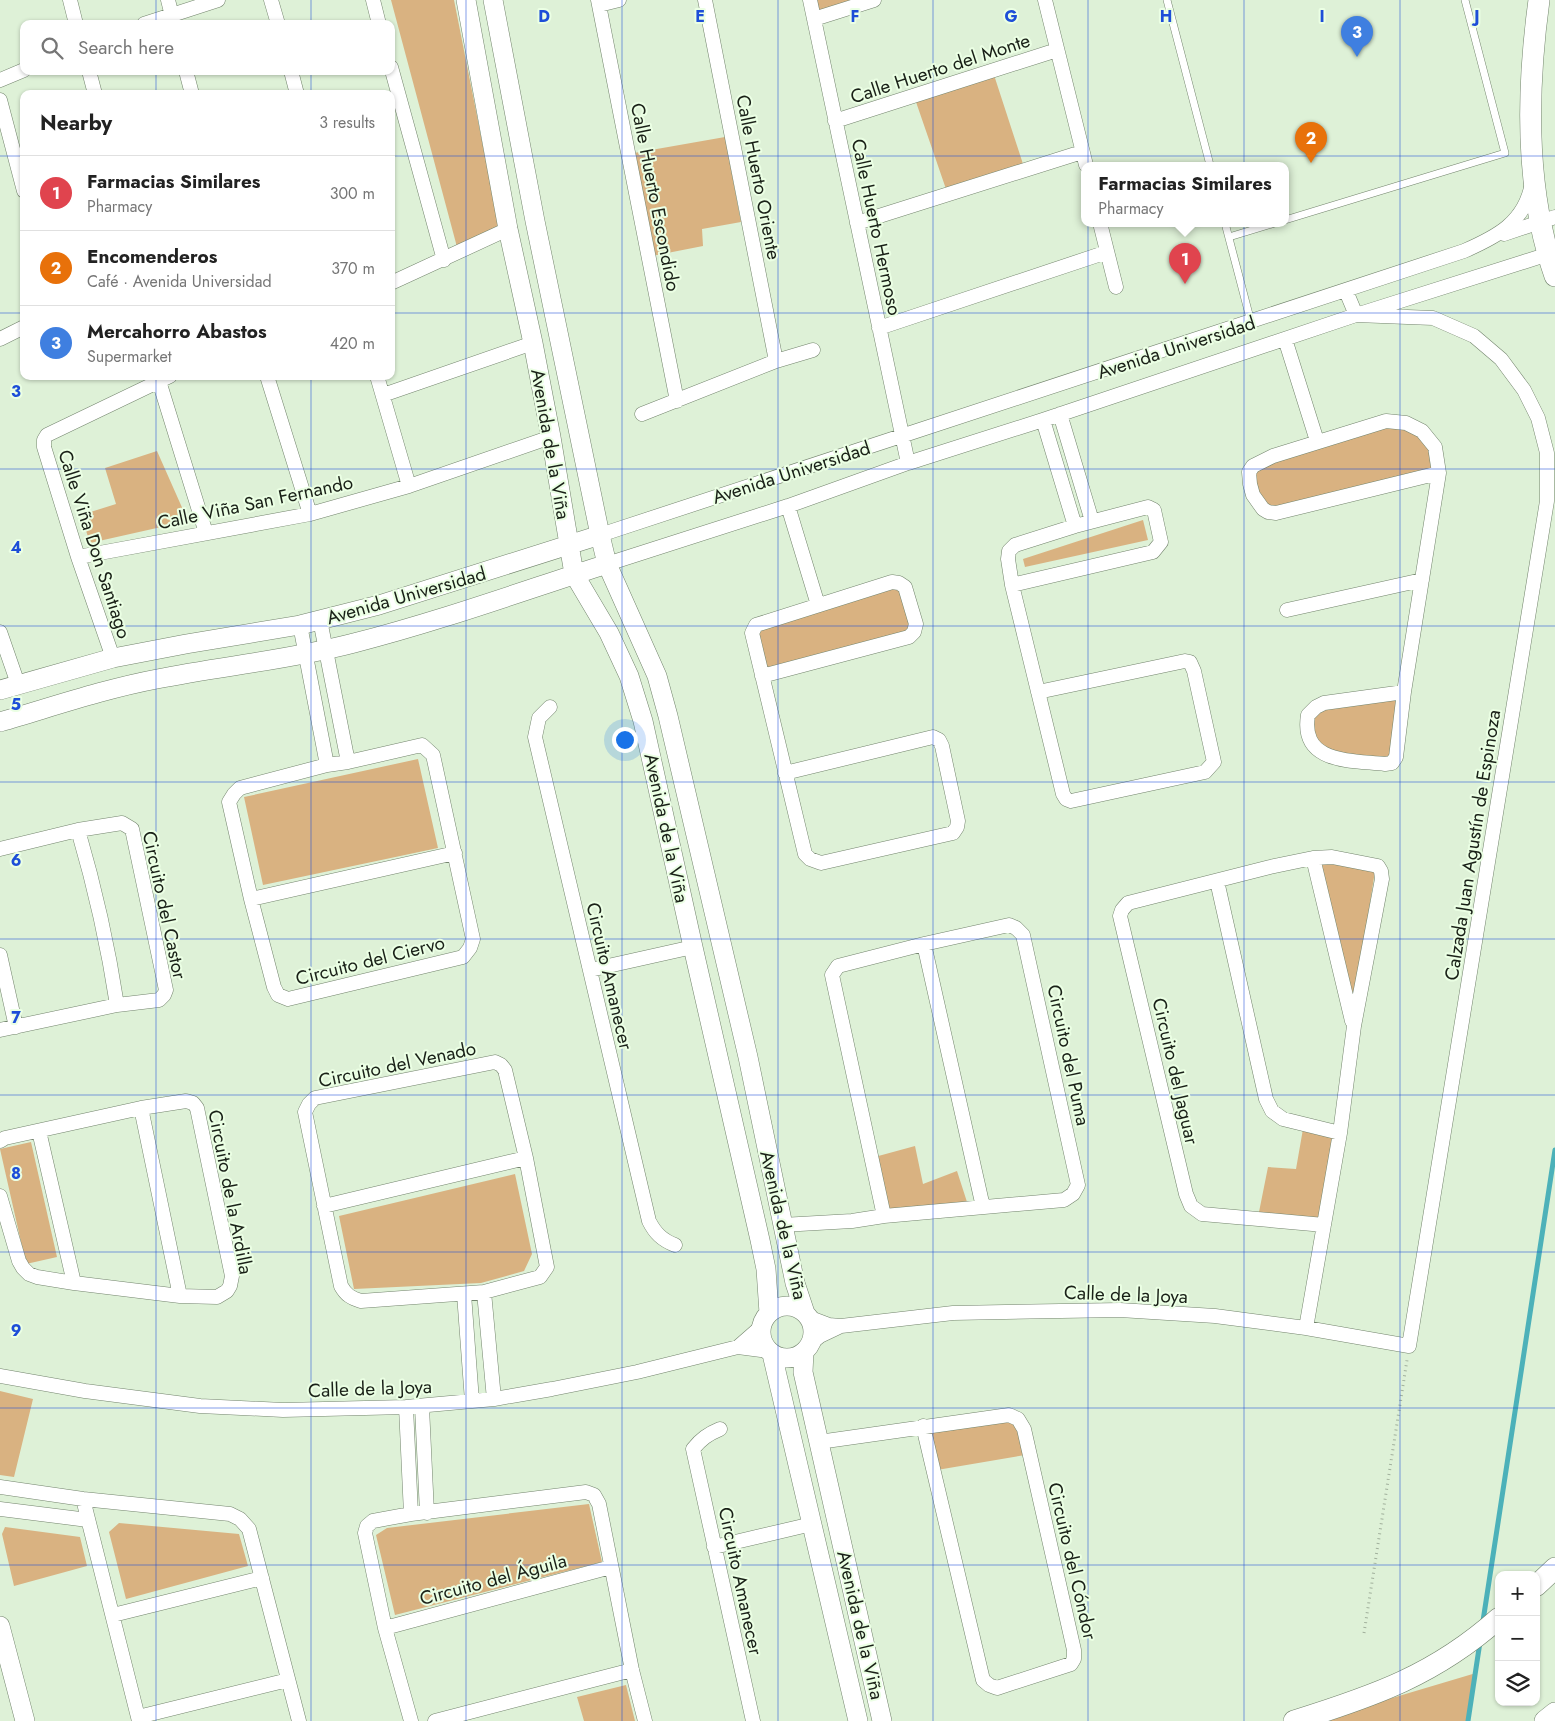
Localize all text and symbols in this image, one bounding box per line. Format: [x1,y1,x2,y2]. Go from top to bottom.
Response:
text: D [538,5,550,28]
text: E [695,5,705,28]
text: F [851,5,859,28]
text: G [1004,5,1018,28]
text: H [1160,5,1172,28]
text: I [1319,5,1325,28]
text: J [1471,5,1480,28]
pin: 3 [1341,16,1373,57]
search box [20,20,395,75]
street label: Calle Huerto del Monte [847,27,1034,110]
icon: search [38,34,66,62]
text: Search here [78,34,174,61]
street label: Calle Huerto Oriente [729,92,788,262]
street label: Calle Huerto Escondido [624,101,687,294]
text: Nearby [40,108,112,138]
text: 3 results [319,111,375,134]
pin: 2 [1295,122,1327,163]
street label: Calle Huerto Hermoso [845,136,908,318]
popup [1081,162,1289,227]
text: Farmacias Similares [87,168,260,195]
text: Farmacias Similares [1098,170,1272,197]
text: 1 [52,182,60,205]
text: 300 m [330,182,375,205]
text: Pharmacy [87,195,152,218]
text: Pharmacy [1098,197,1164,220]
text: Encomenderos [87,243,217,270]
pin: 1 [1169,243,1201,284]
text: 2 [51,257,61,280]
text: 370 m [331,257,375,280]
text: Café · Avenida Universidad [87,270,272,293]
street label: Avenida Universidad [1094,309,1259,386]
text: Mercahorro Abastos [87,318,267,345]
text: 3 [51,332,61,355]
text: 420 m [330,332,375,355]
text: Supermarket [87,345,172,368]
street label: Avenida de la Viña [524,367,577,521]
text: 3 [11,380,21,403]
street label: Avenida Universidad [709,434,874,511]
street label: Calle Viña Don Santiago [51,446,138,642]
street label: Calle Viña San Fernando [155,469,355,536]
text: 4 [10,536,22,559]
street label: Avenida Universidad [323,560,489,631]
text: 5 [11,693,21,716]
street label: Calzada Juan Agustín de Espinoza [1438,708,1507,982]
your location [612,727,638,753]
street label: Avenida de la Viña [637,751,696,905]
street label: Circuito del Castor [136,829,193,982]
text: 6 [11,849,21,872]
street label: Circuito Amanecer [579,900,640,1053]
street label: Circuito del Ciervo [293,929,448,992]
street label: Circuito del Puma [1040,982,1097,1128]
street label: Circuito del Jaguar [1146,995,1206,1148]
text: 7 [11,1006,21,1029]
street label: Circuito del Venado [316,1035,478,1094]
street label: Circuito de la Ardilla [201,1108,260,1277]
street label: Avenida de la Viña [753,1148,814,1302]
text: 8 [11,1162,21,1185]
street label: Calle de la Joya [1064,1279,1188,1310]
text: 9 [11,1319,21,1342]
street label: Calle de la Joya [308,1373,432,1404]
street label: Circuito del Cóndor [1041,1480,1104,1643]
street label: Circuito Amanecer [712,1505,769,1658]
street label: Circuito del Águila [417,1547,570,1612]
street label: Avenida de la Viña [830,1548,891,1702]
map controls [1495,1571,1540,1706]
button: + [1495,1571,1540,1616]
button: − [1495,1616,1540,1661]
button: layers [1495,1661,1540,1706]

